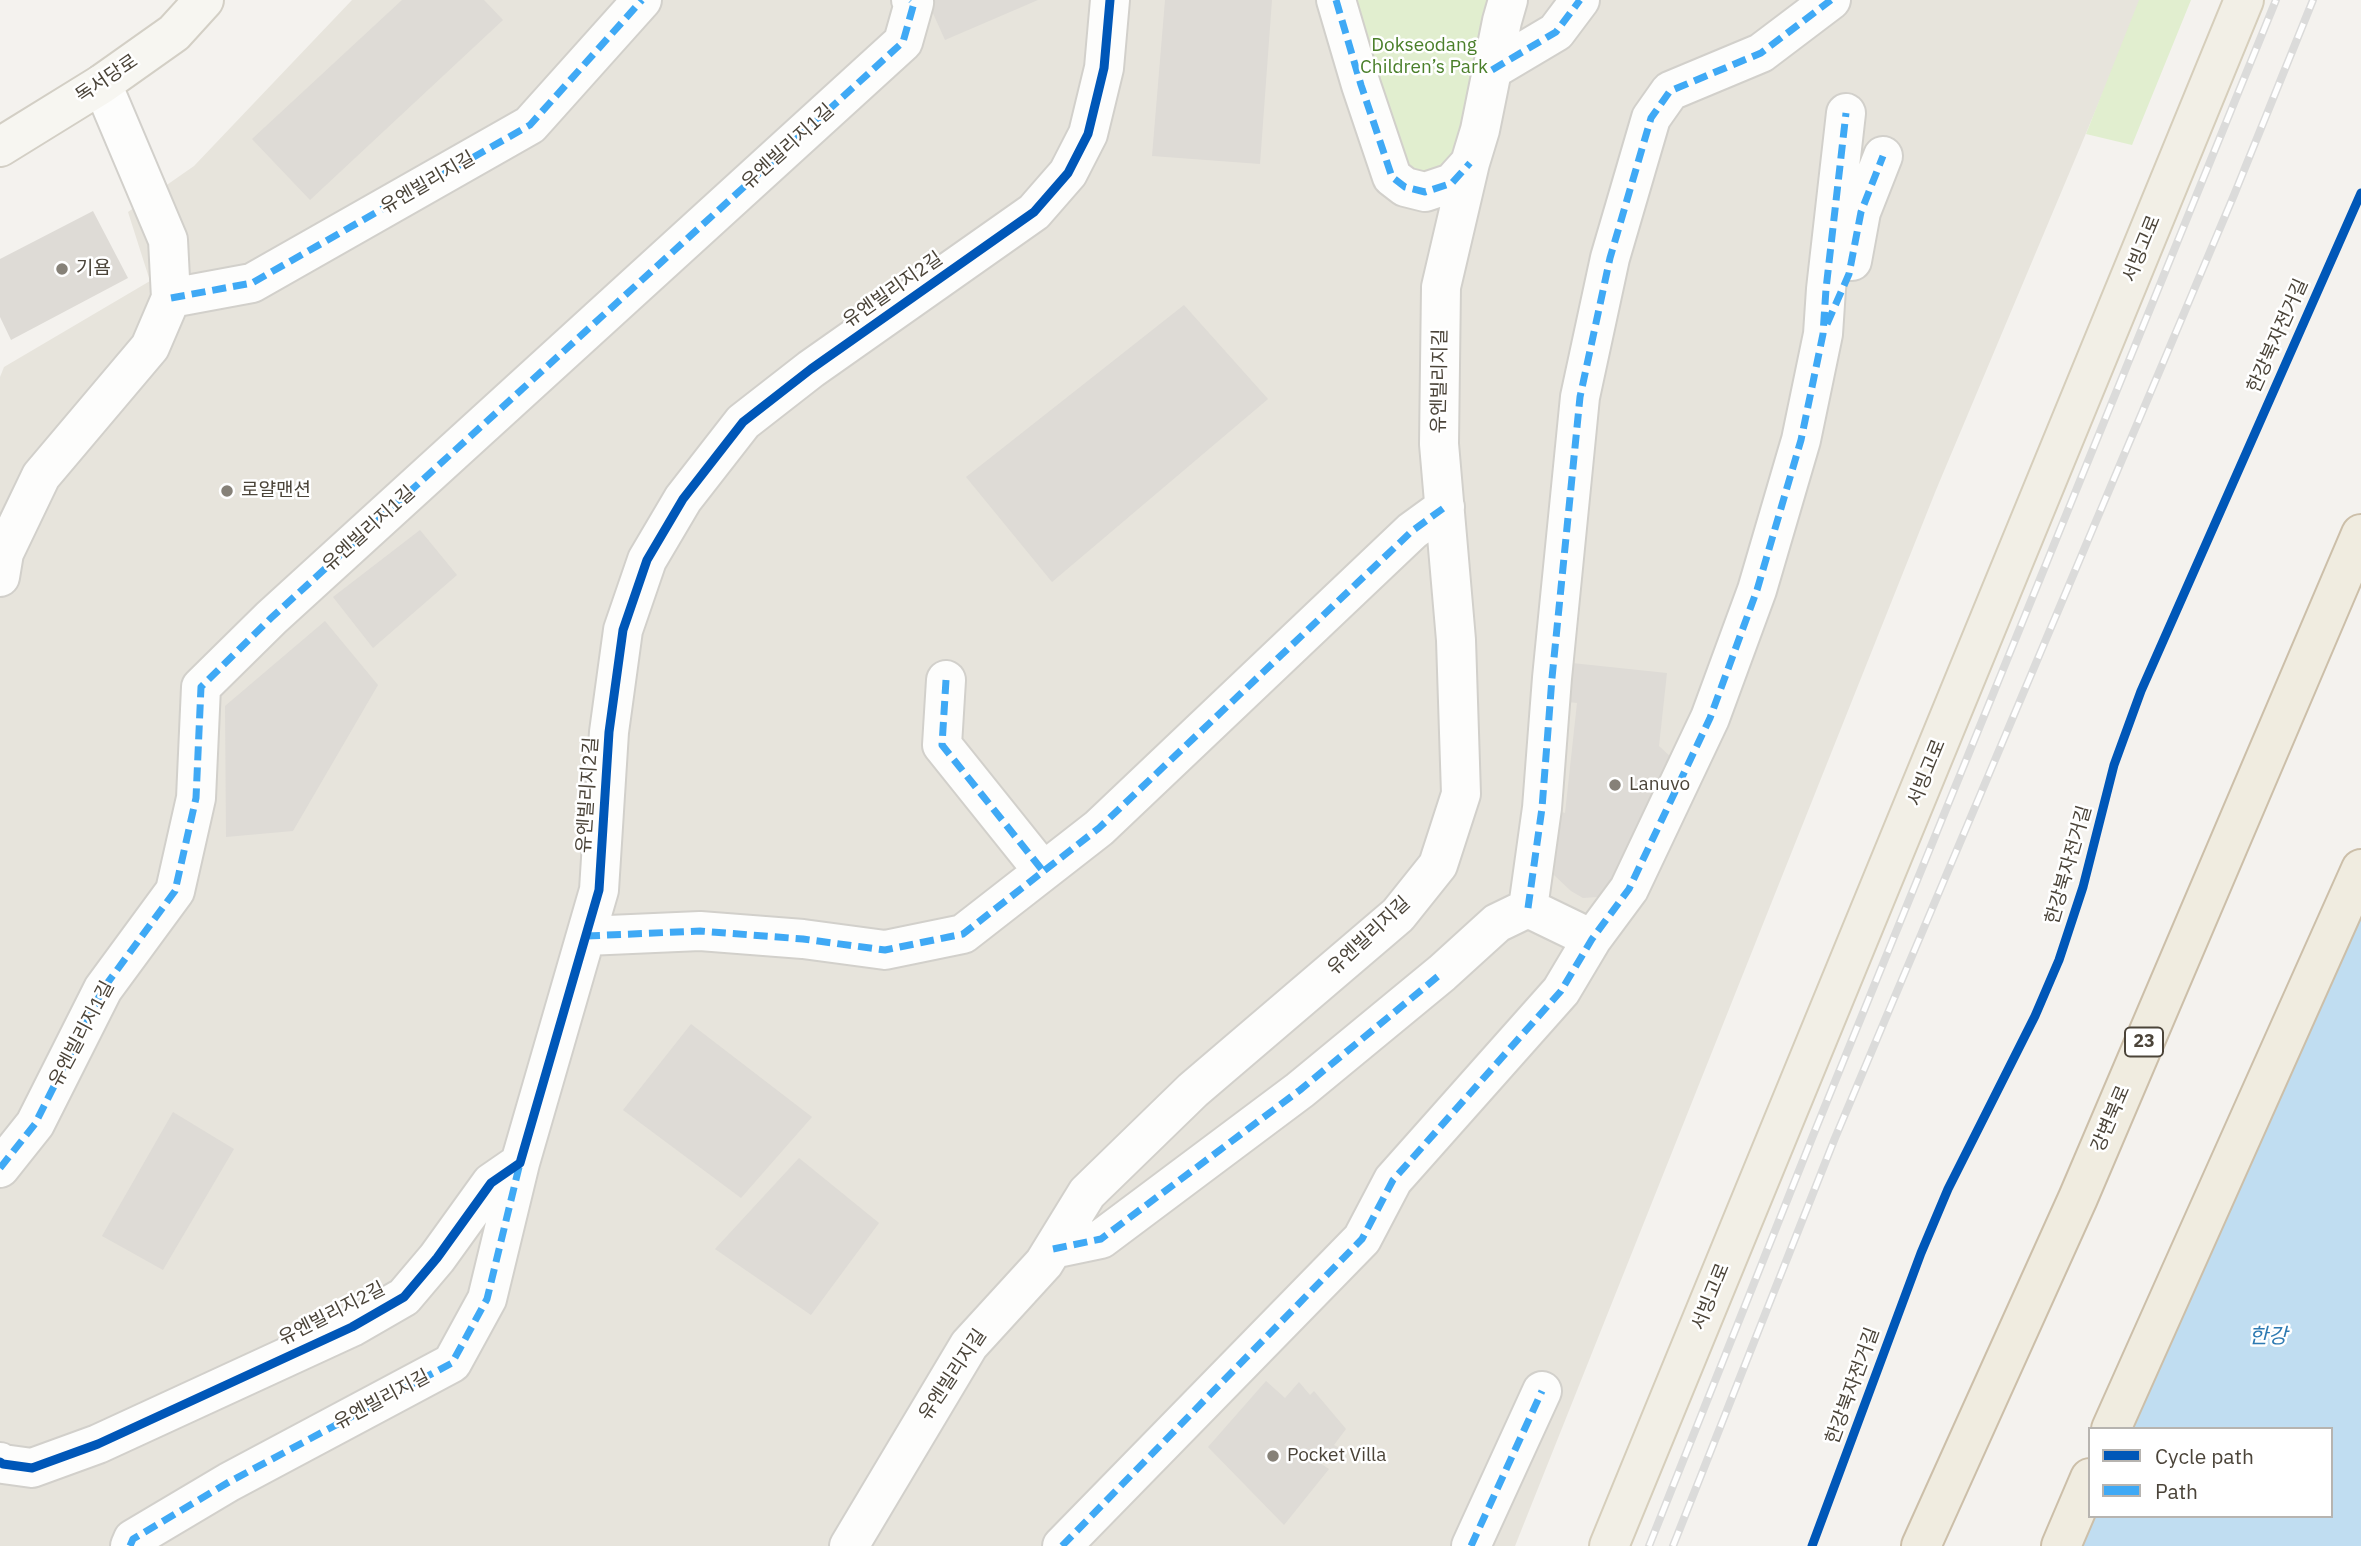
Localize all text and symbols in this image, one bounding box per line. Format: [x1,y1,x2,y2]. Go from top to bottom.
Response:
park label: Dokseodang Children’s Park [1360,35,1488,79]
street label: 독서당로 [72,50,142,108]
street label: 유엔빌리지1길 [737,100,839,194]
street label: 유엔빌리지길 [377,147,479,219]
street label: 서빙고로 [2118,212,2166,286]
street label: 유엔빌리지2길 [839,247,947,333]
place label: 기욤 [76,258,111,280]
marker: 기욤 [54,261,70,277]
street label: 한강북자전거길 [2243,275,2313,397]
street label: 유엔빌리지길 [1428,328,1452,434]
place label: 로얄맨션 [241,480,311,502]
street label: 유엔빌리지1길 [318,482,420,576]
marker: 로얄맨션 [219,483,235,499]
street label: 유엔빌리지2길 [573,736,603,854]
street label: 서빙고로 [1903,736,1951,810]
place label: Lanuvo [1629,774,1690,796]
marker: Lanuvo [1607,777,1623,793]
street label: 한강북자전거길 [2041,803,2097,927]
street label: 유엔빌리지길 [1323,892,1415,980]
street label: 유엔빌리지1길 [45,977,119,1091]
road number: 23 [2125,1028,2163,1056]
street label: 강변북로 [2087,1082,2135,1156]
street label: 서빙고로 [1687,1260,1735,1334]
street label: 유엔빌리지2길 [275,1277,389,1351]
water label: 한강 [2249,1324,2287,1350]
street label: 유엔빌리지길 [914,1325,992,1425]
street label: 한강북자전거길 [1821,1325,1885,1447]
street label: 유엔빌리지길 [330,1365,434,1435]
legend [2088,1427,2333,1518]
text: Cycle path [2155,1442,2254,1470]
place label: Pocket Villa [1287,1445,1386,1467]
marker: Pocket Villa [1265,1448,1281,1464]
text: Path [2155,1477,2198,1505]

